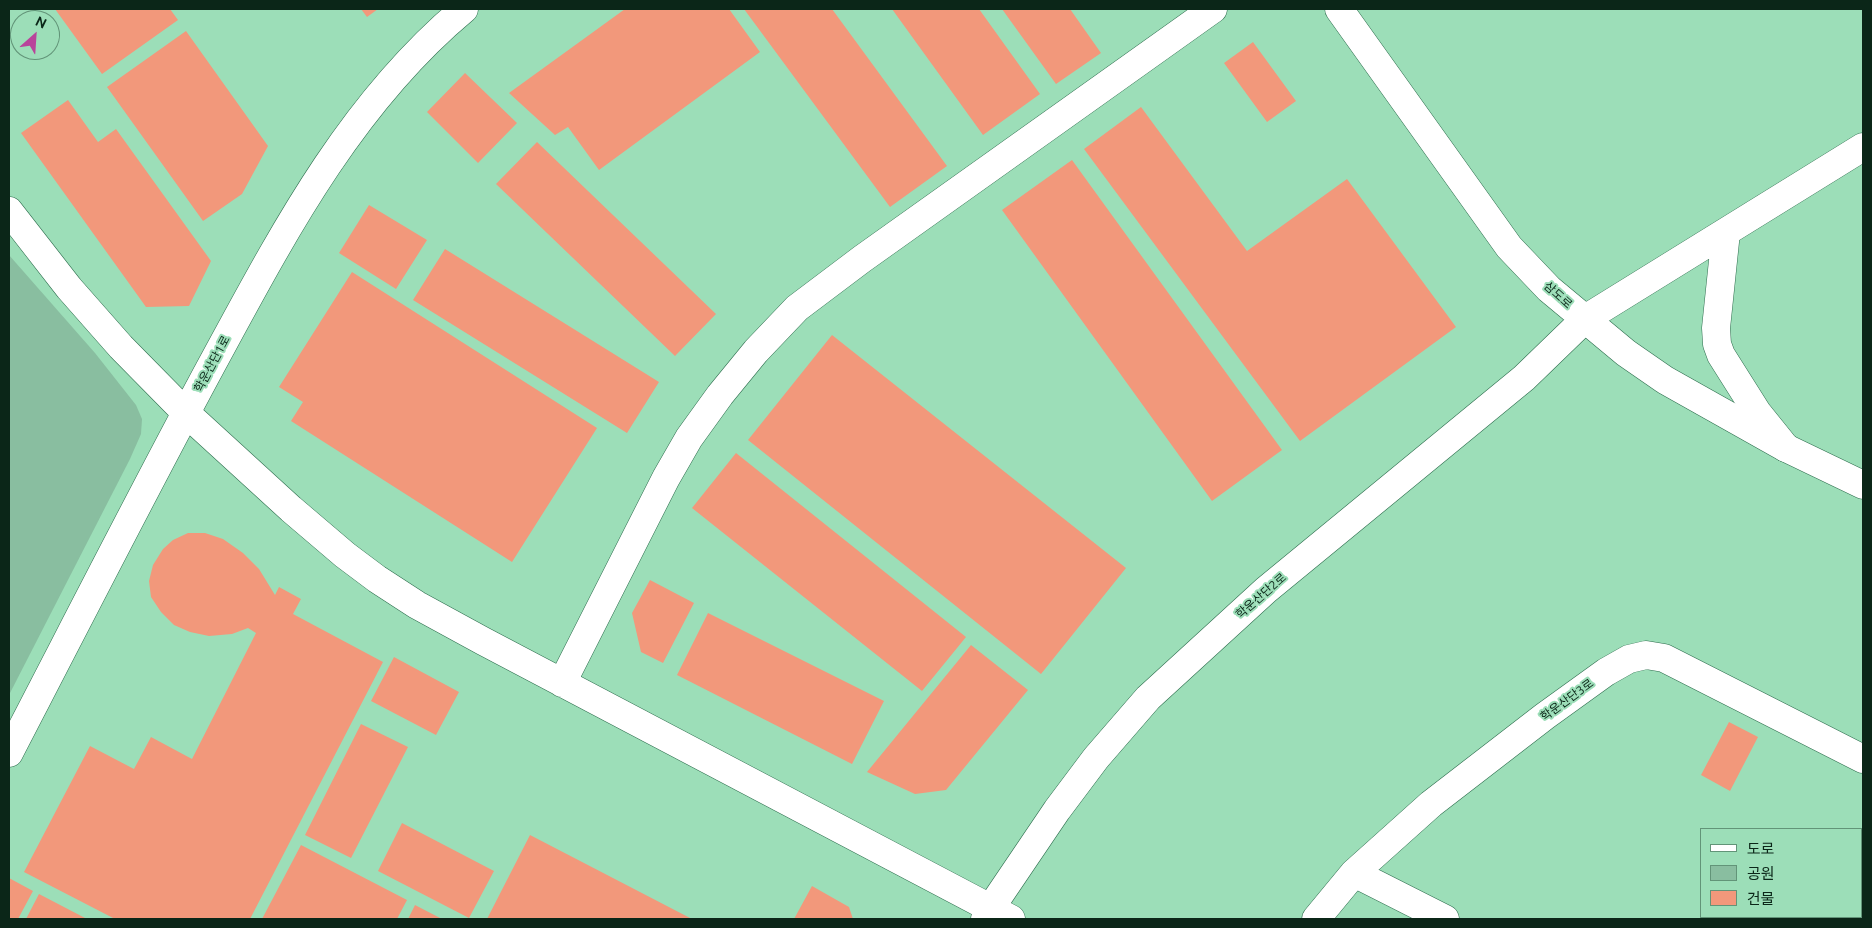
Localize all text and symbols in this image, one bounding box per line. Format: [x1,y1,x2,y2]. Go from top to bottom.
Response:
north arrow [10,10,60,60]
text: N [33,13,49,32]
street label: 삼도로 [1541,279,1575,311]
street label: 학운산단1로 [191,333,233,395]
street label: 학운산단2로 [1233,570,1289,622]
street label: 학운산단3로 [1538,676,1596,724]
legend [1700,828,1862,918]
text: 도로 [1747,840,1775,857]
text: 공원 [1747,865,1775,882]
text: 건물 [1747,890,1775,907]

